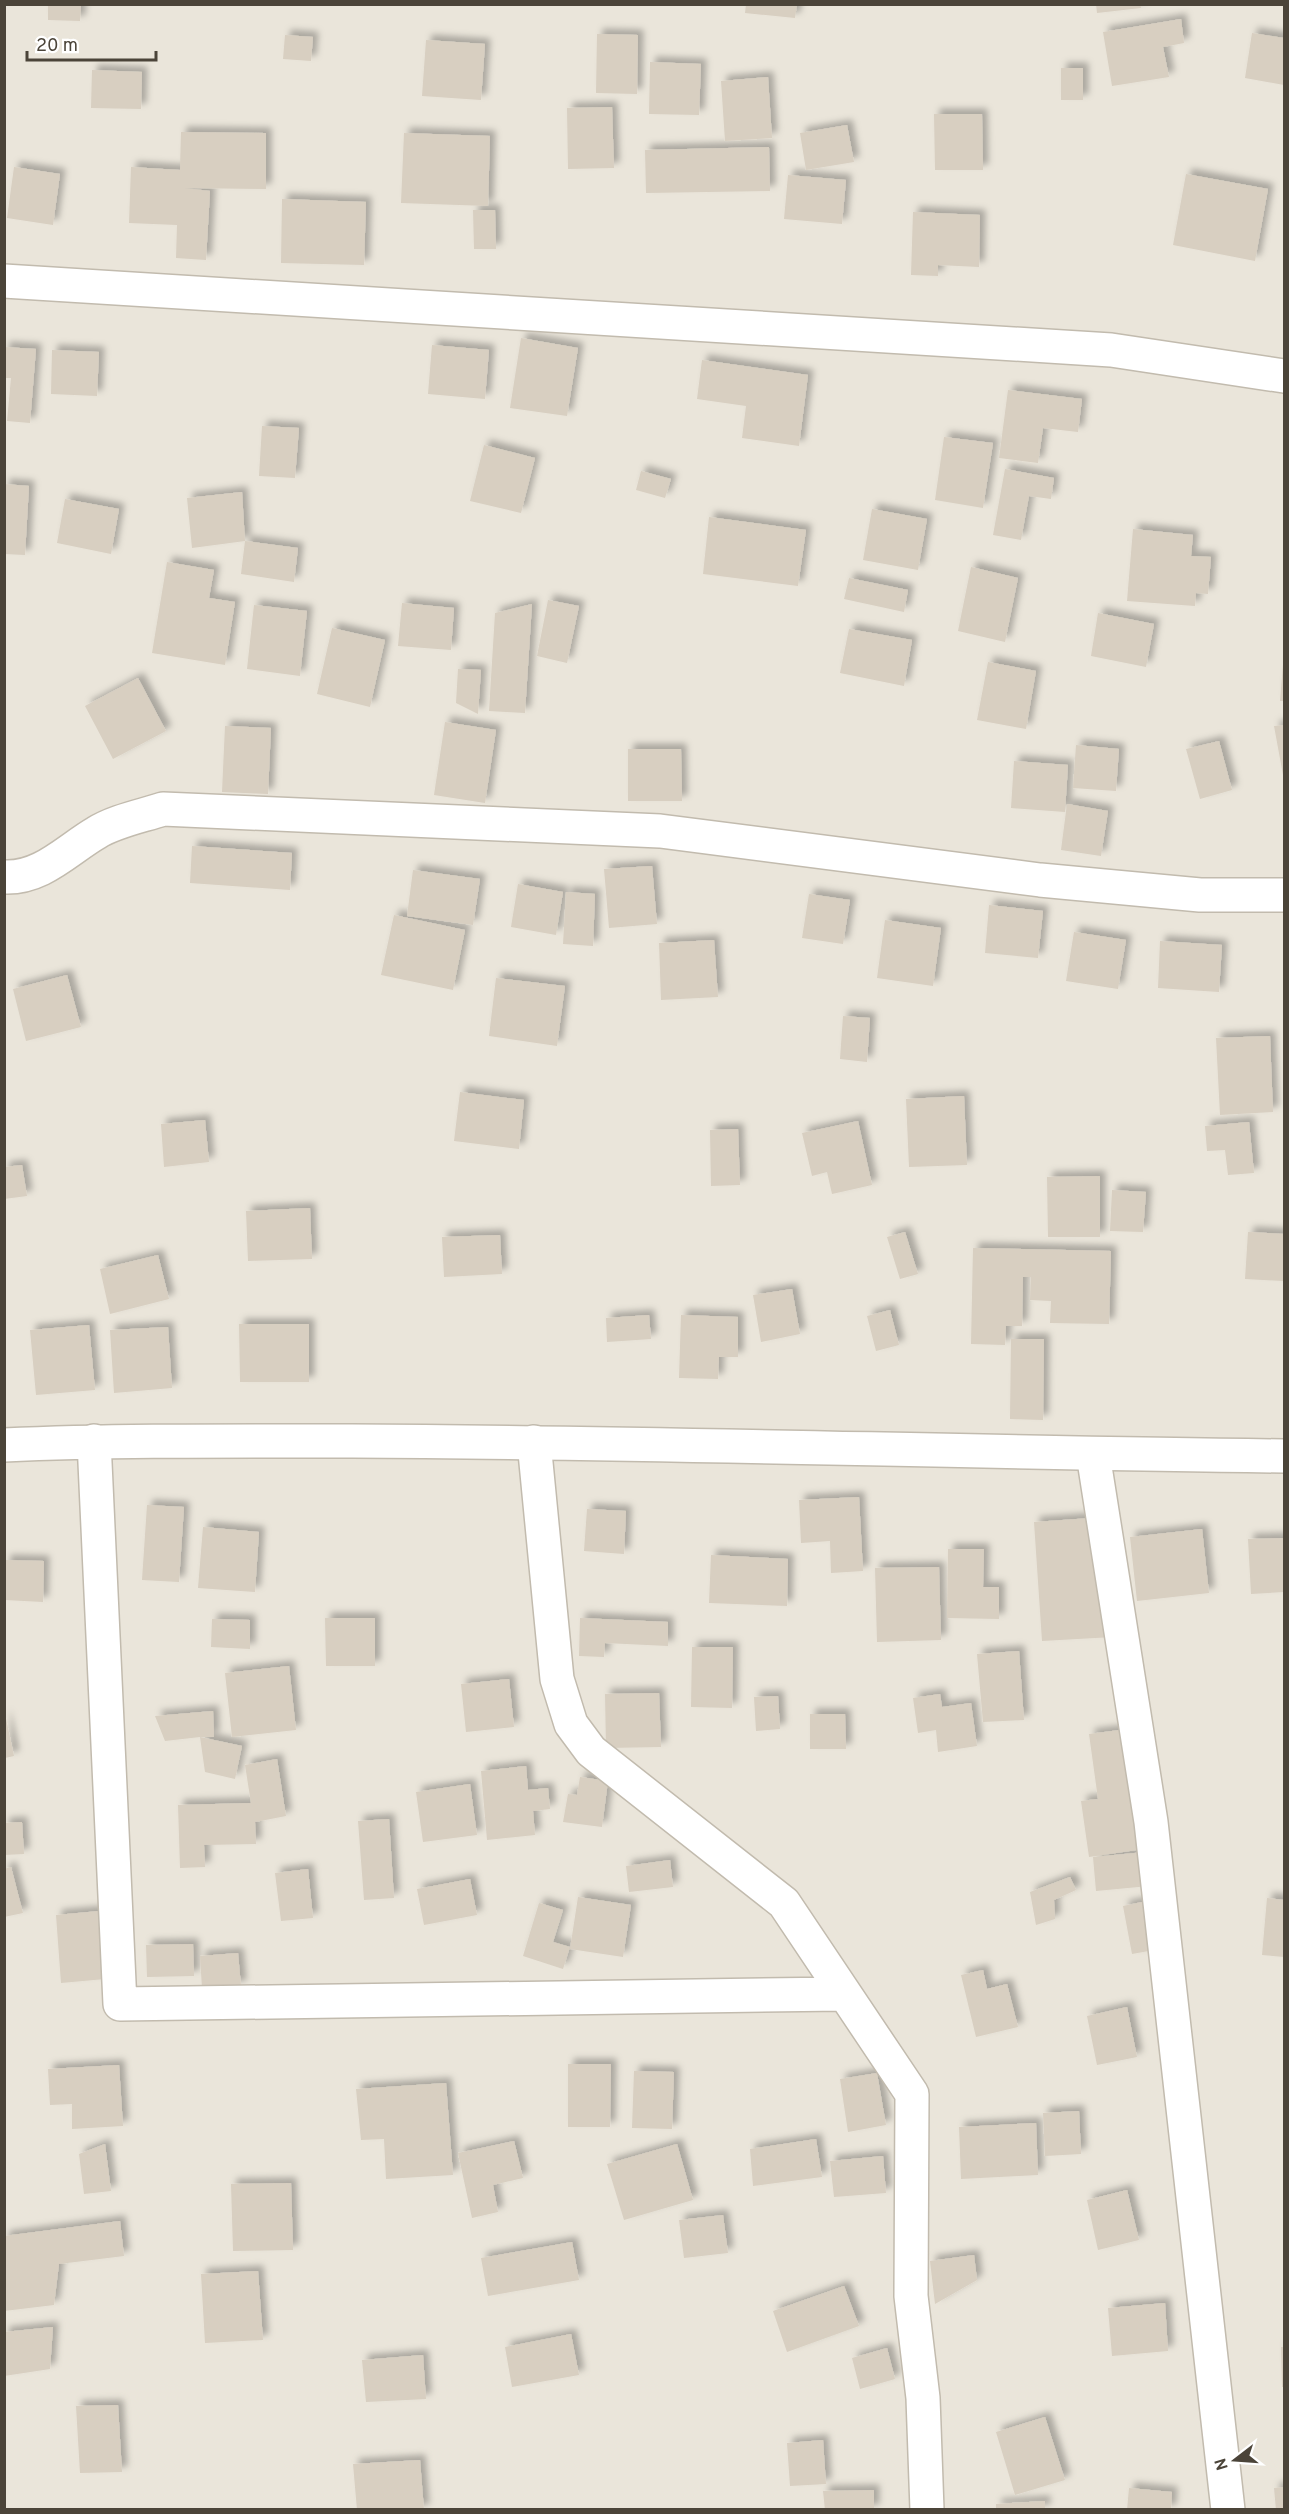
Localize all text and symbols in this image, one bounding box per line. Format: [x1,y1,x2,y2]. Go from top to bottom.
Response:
scale bar [27,24,156,62]
text: 20 m [36,35,78,58]
north arrow [1205,2430,1265,2490]
text: N [1211,2455,1234,2472]

